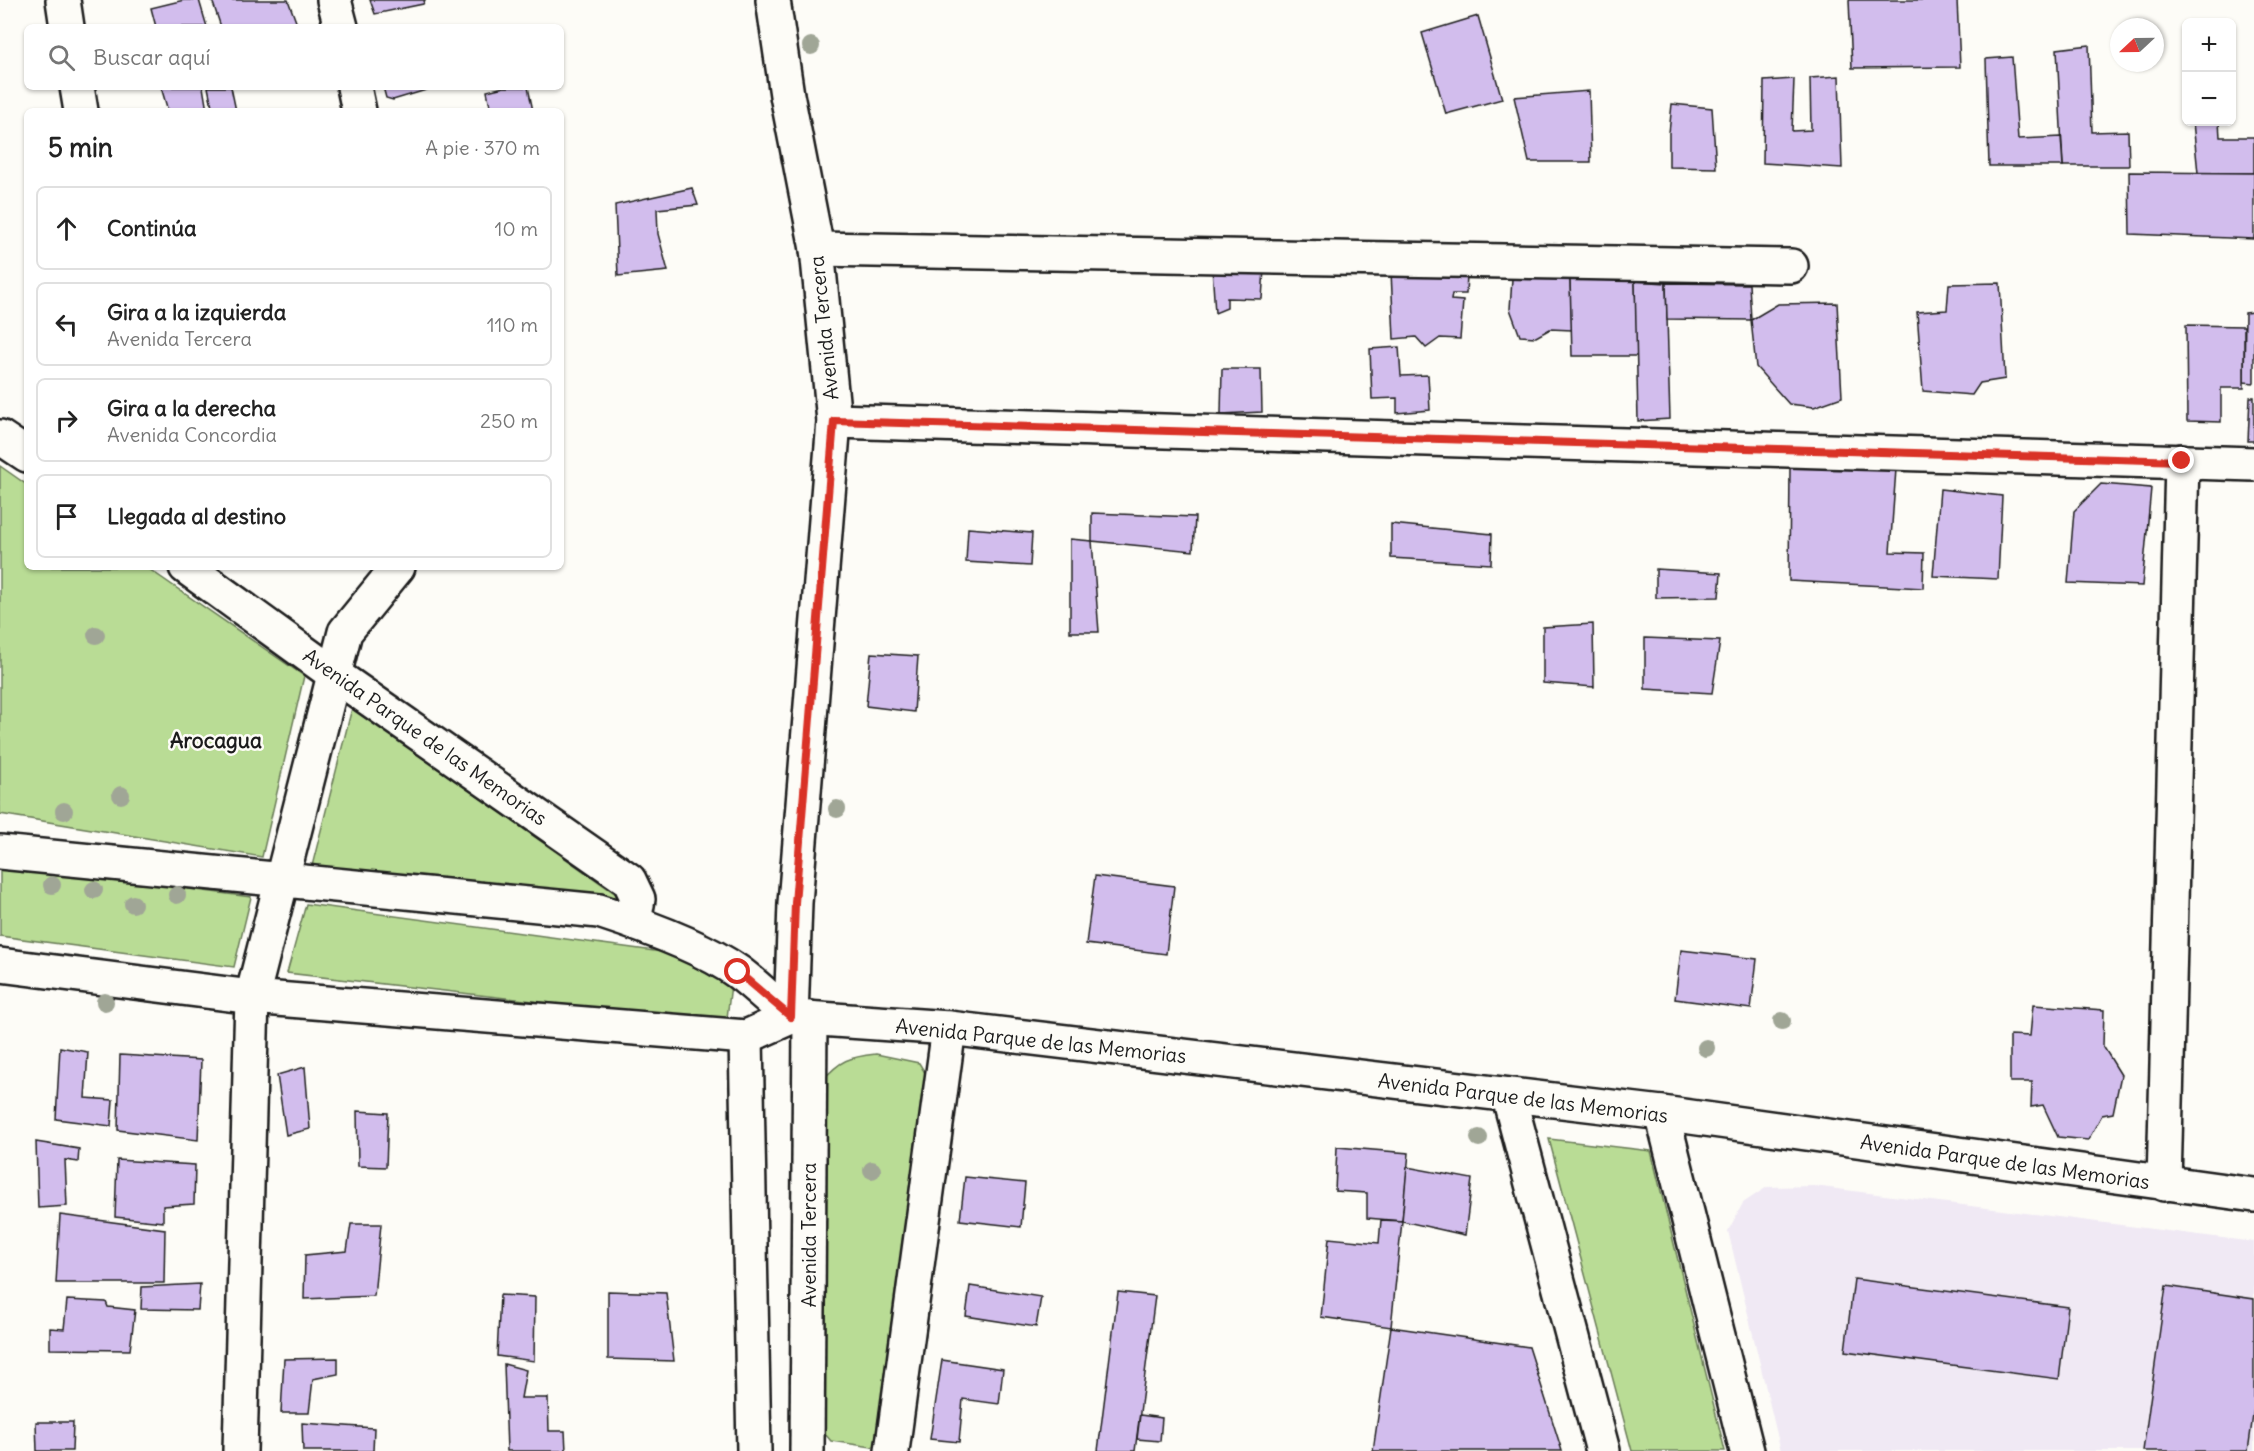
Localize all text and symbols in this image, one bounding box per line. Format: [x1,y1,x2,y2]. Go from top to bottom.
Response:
north arrow [2110,18,2164,72]
map controls [2182,18,2236,126]
button: + [2182,18,2236,72]
search box [24,24,564,90]
icon: search [45,41,78,74]
text: Buscar aquí [93,43,210,71]
button: − [2182,72,2236,126]
text: 5 min [48,131,113,164]
text: A pie · 370 m [425,135,540,160]
icon: ahead [50,212,83,245]
text: Continúa [107,214,196,242]
text: 10 m [495,216,538,241]
street label: Avenida Tercera [803,255,844,401]
text: Gira a la izquierda [107,298,286,326]
icon: left [50,308,83,341]
text: 110 m [487,312,538,337]
text: Avenida Tercera [107,326,252,351]
text: Gira a la derecha [107,394,276,422]
icon: right [50,404,83,437]
text: 250 m [480,408,538,433]
text: Avenida Concordia [107,422,277,447]
route end [2168,447,2194,473]
icon: arrive [50,500,83,533]
text: Llegada al destino [107,502,286,530]
street label: Avenida Parque de las Memorias [299,643,552,831]
district label: Arocagua [170,727,262,754]
route start [724,958,750,984]
street label: Avenida Parque de las Memorias [895,1013,1188,1068]
street label: Avenida Parque de las Memorias [1377,1067,1670,1128]
street label: Avenida Parque de las Memorias [1859,1129,2151,1194]
street label: Avenida Tercera [796,1163,821,1307]

